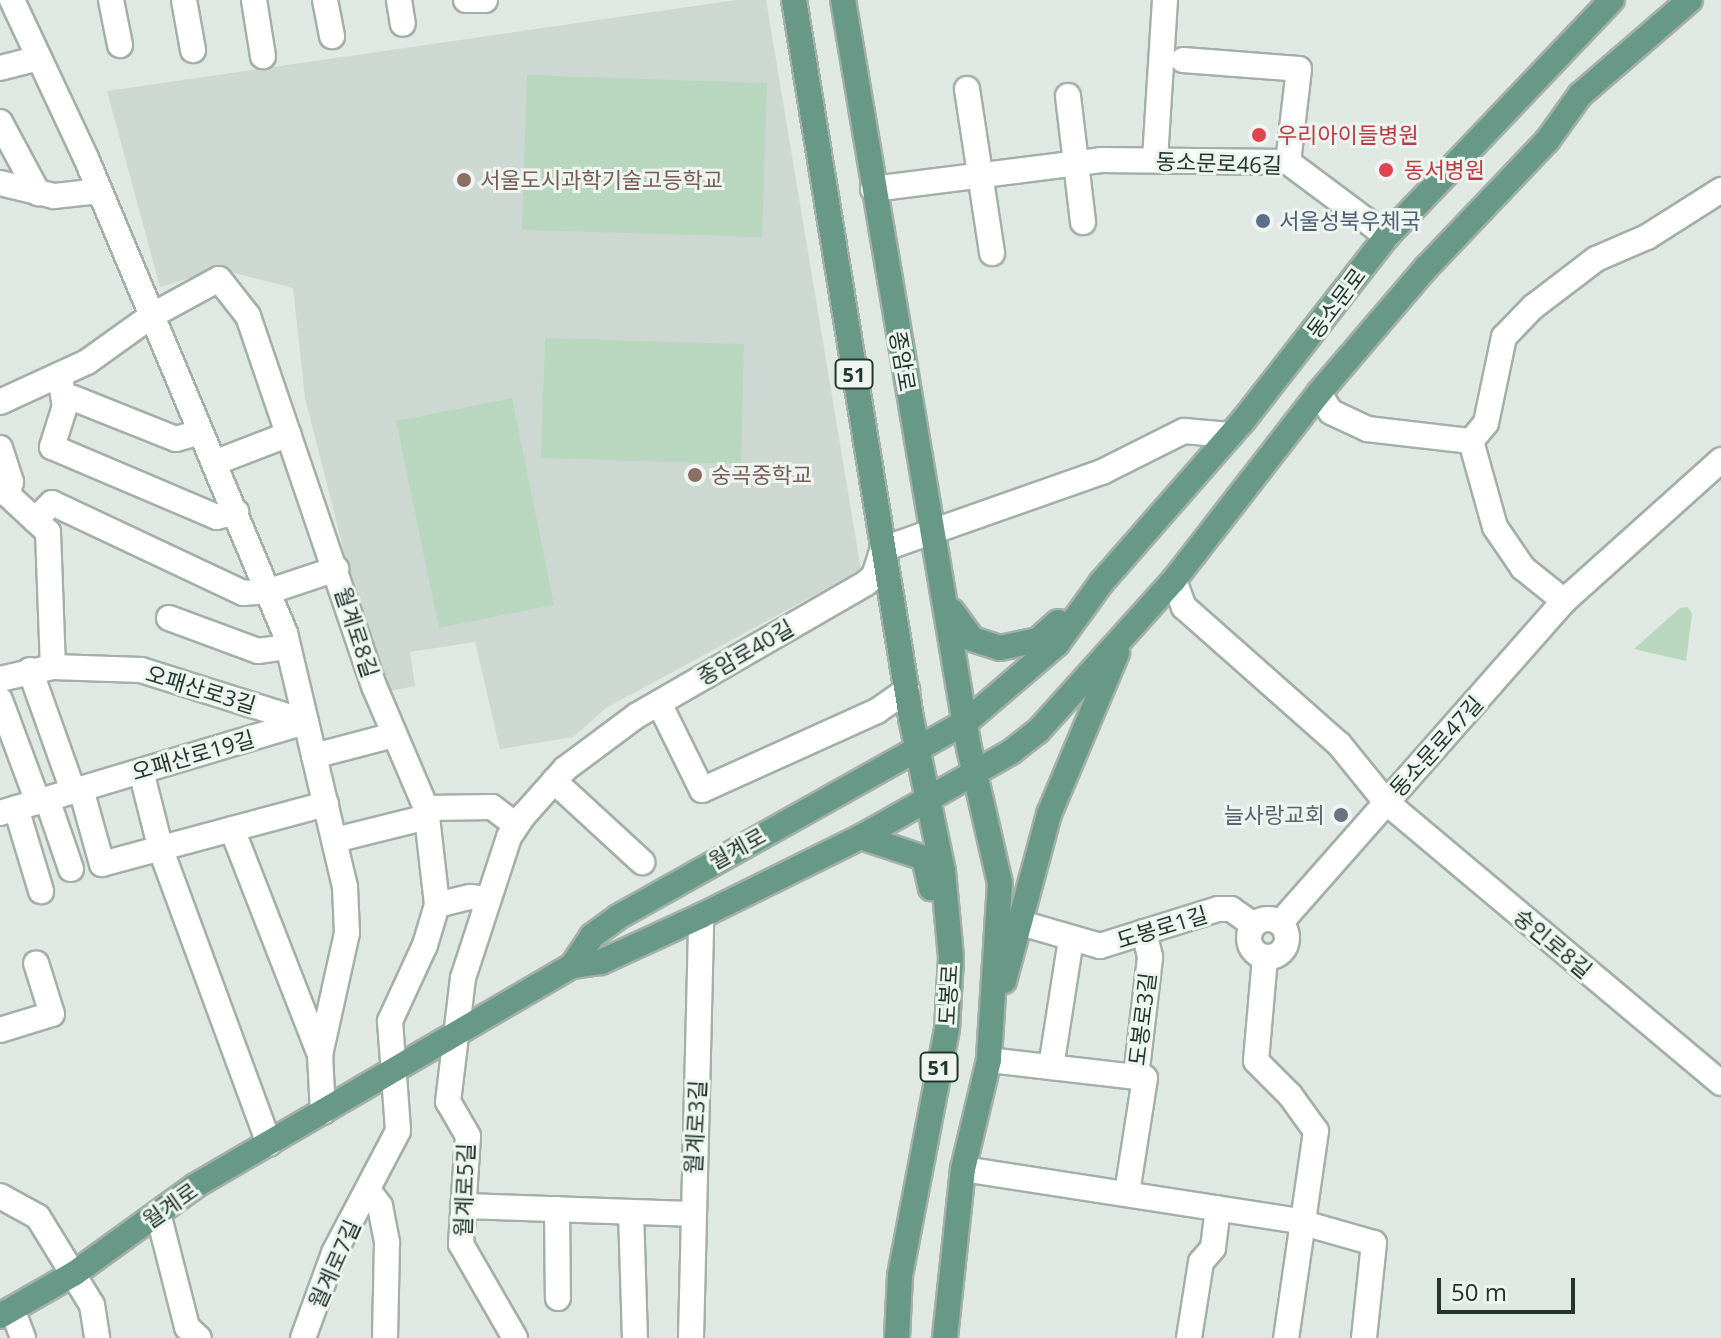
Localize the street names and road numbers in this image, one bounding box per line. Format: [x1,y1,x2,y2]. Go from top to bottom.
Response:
street label: 동소문로46길 [1155,148,1283,178]
street label: 동소문로 [1301,263,1371,343]
street label: 종암로 [885,329,921,393]
road number: 51 [834,358,874,390]
street label: 월계로8길 [330,583,384,681]
street label: 종암로40길 [692,614,798,690]
street label: 오패산로3길 [143,660,259,718]
street label: 동소문로47길 [1384,690,1488,802]
street label: 오패산로19길 [129,725,257,785]
street label: 월계로 [704,822,770,874]
street label: 도봉로1길 [1113,901,1211,953]
street label: 숭인로8길 [1509,903,1597,983]
street label: 도봉로 [933,964,963,1026]
street label: 도봉로3길 [1123,971,1161,1067]
road number: 51 [919,1051,959,1083]
street label: 월계로3길 [679,1080,711,1174]
street label: 월계로5길 [449,1143,479,1237]
street label: 월계로 [138,1177,202,1233]
street label: 월계로7길 [303,1216,365,1312]

